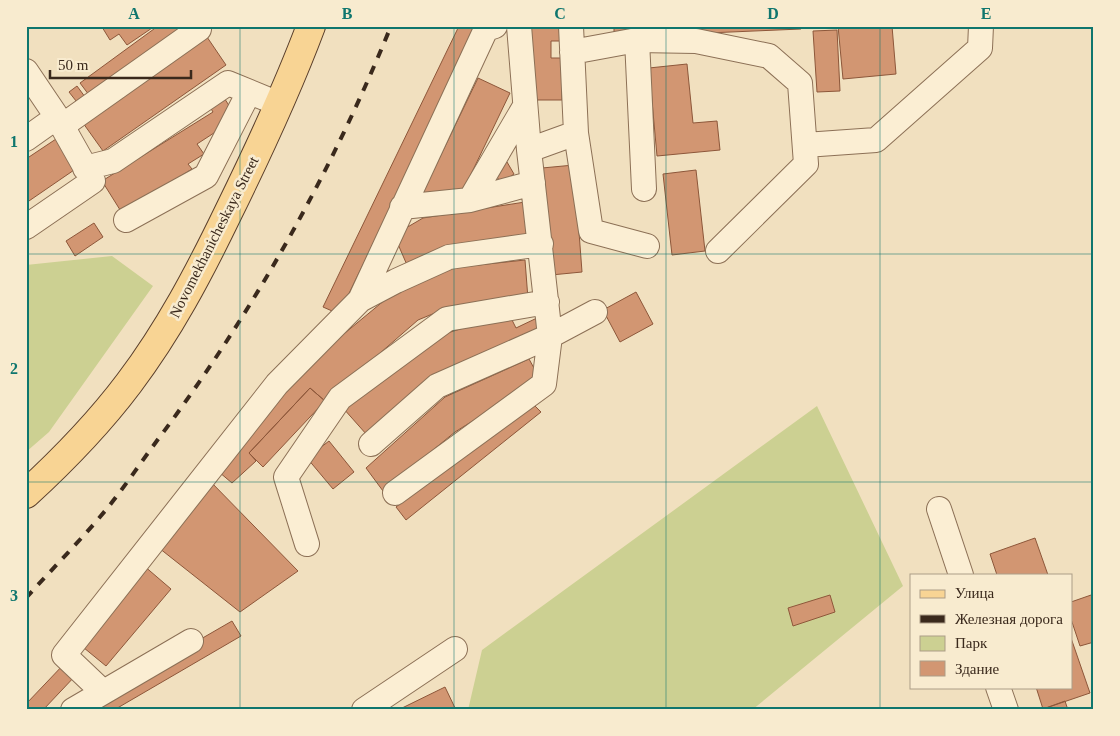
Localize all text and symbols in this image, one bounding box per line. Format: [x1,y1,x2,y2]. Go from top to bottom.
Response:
text: A [128,5,140,22]
text: B [342,5,353,22]
text: C [554,5,566,22]
text: D [767,5,779,22]
text: E [981,5,991,22]
scale bar [50,48,191,80]
text: 50 m [58,57,89,73]
text: 1 [10,133,18,150]
street label: Novomekhanicheskaya Street [166,153,262,320]
text: 2 [10,360,18,377]
legend [910,574,1072,688]
text: Улица [955,585,994,601]
text: 3 [10,587,18,604]
text: Железная дорога [955,611,1063,627]
text: Парк [955,635,988,651]
text: Здание [955,661,999,677]

